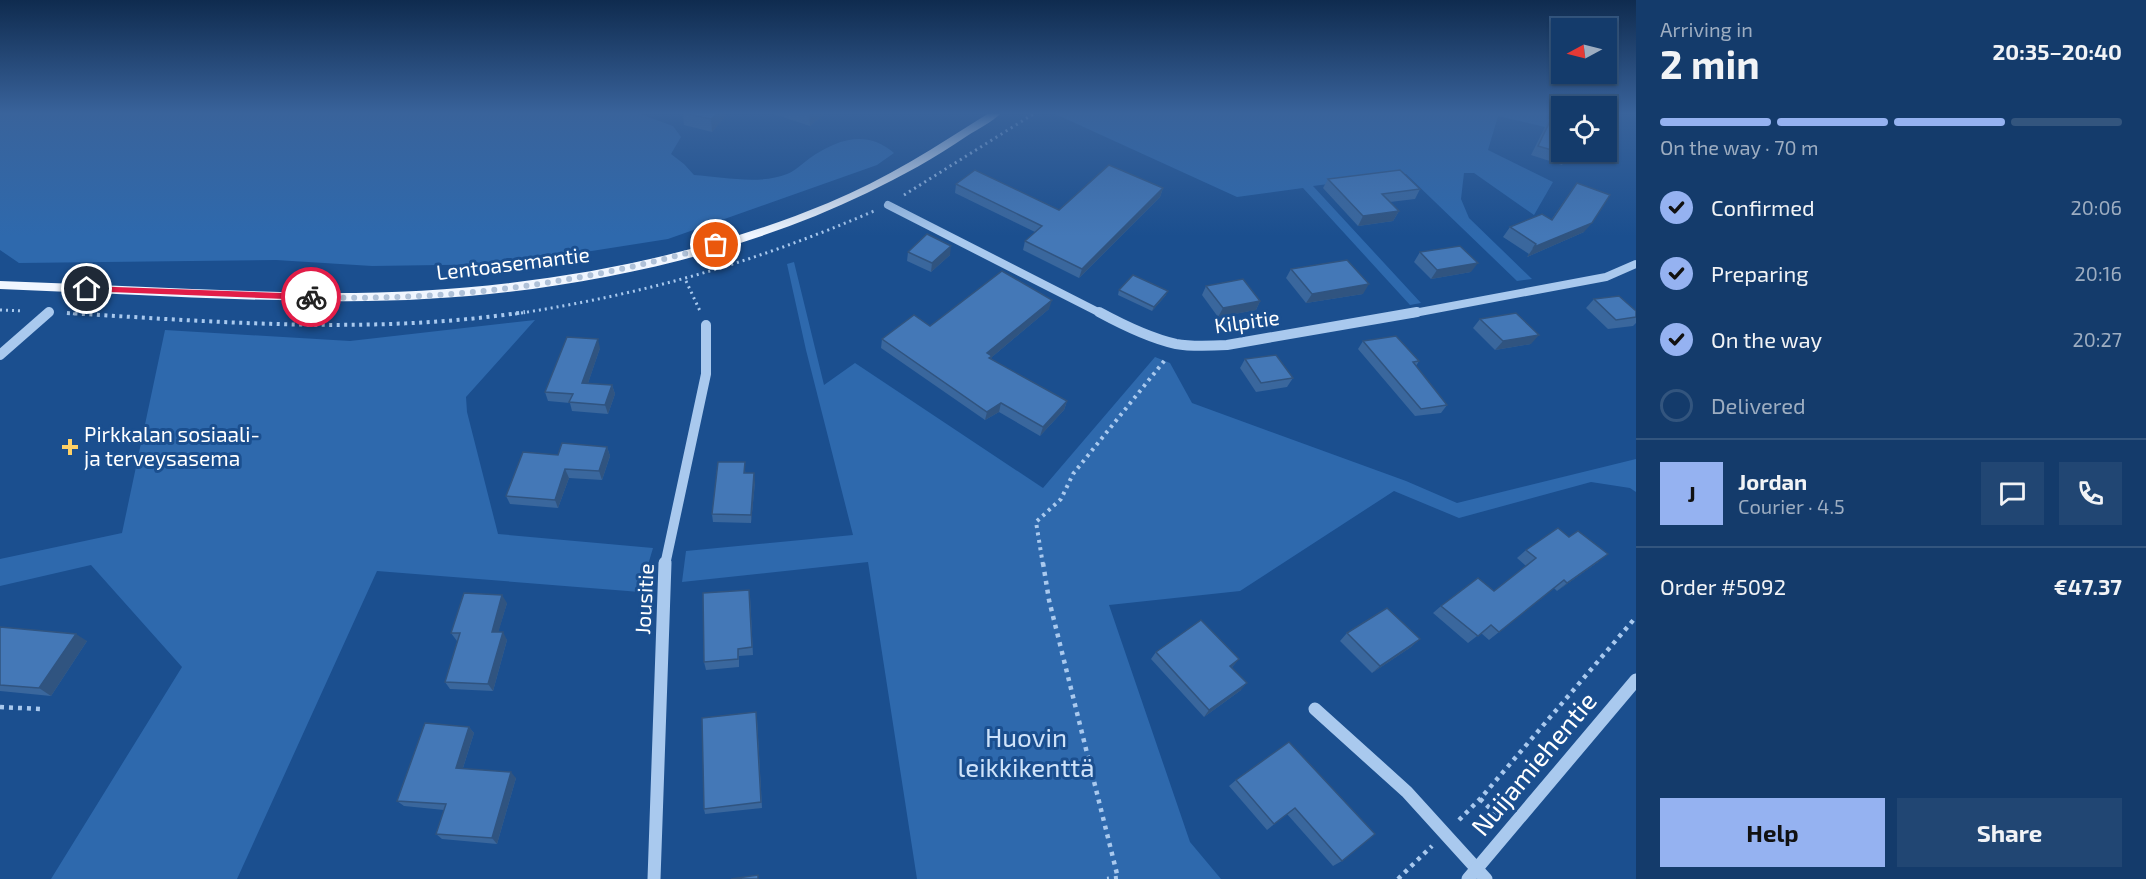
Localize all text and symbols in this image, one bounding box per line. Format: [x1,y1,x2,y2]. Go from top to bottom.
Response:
text: Arriving in [1660,17,1753,41]
north arrow [1551,18,1617,84]
map controls [1551,18,1617,162]
text: 20:35–20:40 [1993,38,2122,64]
text: 2 min [1660,40,1760,87]
button: locate [1551,96,1617,162]
text: On the way · 70 m [1660,135,1819,159]
icon: check [1660,191,1693,224]
text: Confirmed [1711,194,1815,220]
text: 20:06 [2070,195,2122,219]
pin [690,219,741,270]
icon: bag [699,228,732,261]
street label: Lentoasemantie [435,241,591,284]
icon: check [1660,257,1693,290]
text: Preparing [1711,260,1809,286]
text: 20:16 [2075,261,2122,285]
pin [61,263,112,314]
courier [281,267,341,327]
icon: home [70,272,103,305]
icon: bike [295,281,328,314]
street label: Kilpitie [1213,304,1281,337]
icon: check [1660,323,1693,356]
text: On the way [1711,326,1822,352]
text: 20:27 [2073,327,2122,351]
text: Delivered [1711,392,1806,418]
place label: Pirkkalan sosiaali- ja terveysasema [84,421,260,471]
marker: Pirkkalan sosiaali- ja terveysasema [61,438,79,456]
button: chat [1981,462,2044,525]
button: phone [2059,462,2122,525]
text: Jordan [1738,468,1807,494]
text: J [1687,480,1696,506]
text: Courier · 4.5 [1738,494,1845,518]
street label: Jousitie [629,563,658,635]
text: Order #5092 [1660,573,1786,599]
text: €47.37 [2054,573,2122,599]
street label: Nuijamiehentie [1464,685,1602,841]
park label: Huovin leikkikenttä [957,721,1095,782]
button: Help [1660,798,1885,867]
button: Share [1897,798,2122,867]

